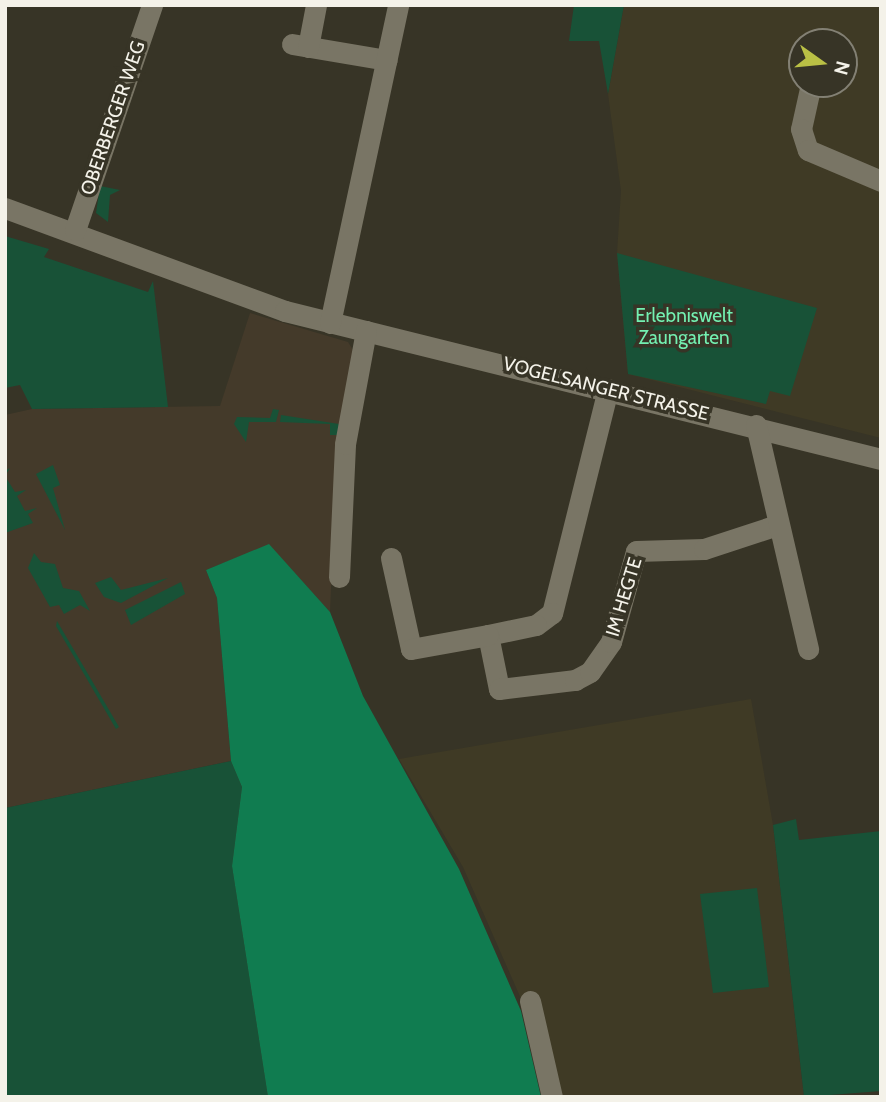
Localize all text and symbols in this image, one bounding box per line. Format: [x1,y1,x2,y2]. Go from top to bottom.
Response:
north arrow [788,28,858,98]
street label: OBERBERGER WEG [76,38,150,198]
text: N [829,59,855,78]
park label: Erlebniswelt Zaungarten [635,305,733,349]
street label: VOGELSANGER STRASSE [501,352,711,426]
street label: IM HEGTE [601,555,647,639]

